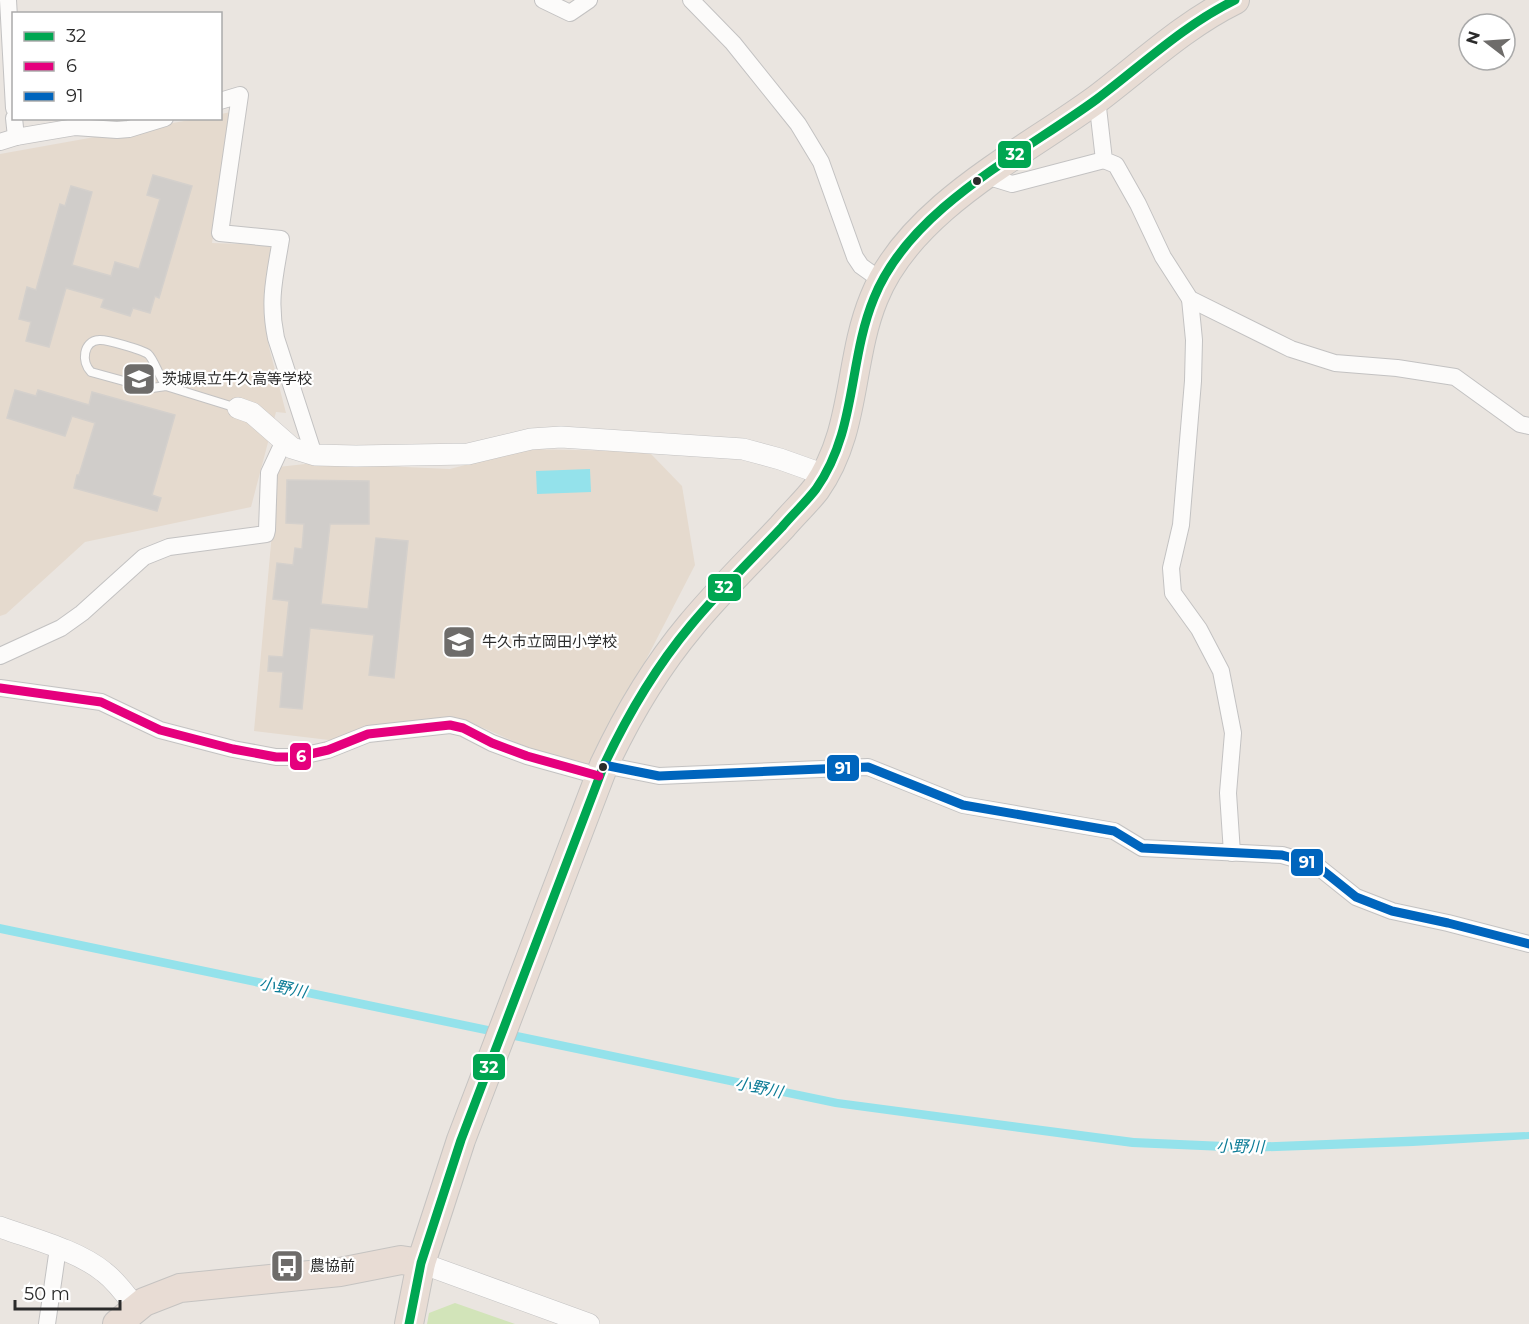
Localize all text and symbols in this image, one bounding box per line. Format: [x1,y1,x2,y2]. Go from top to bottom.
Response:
legend [12,12,222,120]
north arrow [1457,12,1517,72]
text: 32 [66,25,86,47]
text: N [1462,29,1484,47]
text: 6 [66,55,77,77]
text: 91 [66,85,83,107]
line badge: 32 [997,140,1032,169]
text: 32 [1005,145,1024,164]
unlabelled marker [971,175,983,187]
school or university icon: 茨城県立牛久高等学校 [121,361,157,397]
place label: 茨城県立牛久高等学校 [162,369,312,388]
line badge: 32 [707,573,742,602]
text: 32 [714,578,733,597]
school or university icon: 牛久市立岡田小学校 [441,624,477,660]
place label: 牛久市立岡田小学校 [482,632,617,651]
line badge: 6 [289,742,312,771]
text: 6 [296,747,306,766]
line badge: 91 [826,754,860,782]
text: 91 [835,759,851,778]
unlabelled marker [597,761,609,773]
line badge: 91 [1290,848,1324,877]
text: 91 [1299,853,1315,872]
water label: 小野川 [257,973,310,1002]
line badge: 32 [472,1053,506,1081]
text: 32 [479,1058,498,1077]
water label: 小野川 [733,1073,786,1102]
water label: 小野川 [1216,1137,1266,1156]
bus stop icon: 農協前 [269,1248,305,1284]
place label: 農協前 [310,1256,355,1275]
scale bar [15,1273,120,1311]
text: 50 m [24,1283,70,1305]

